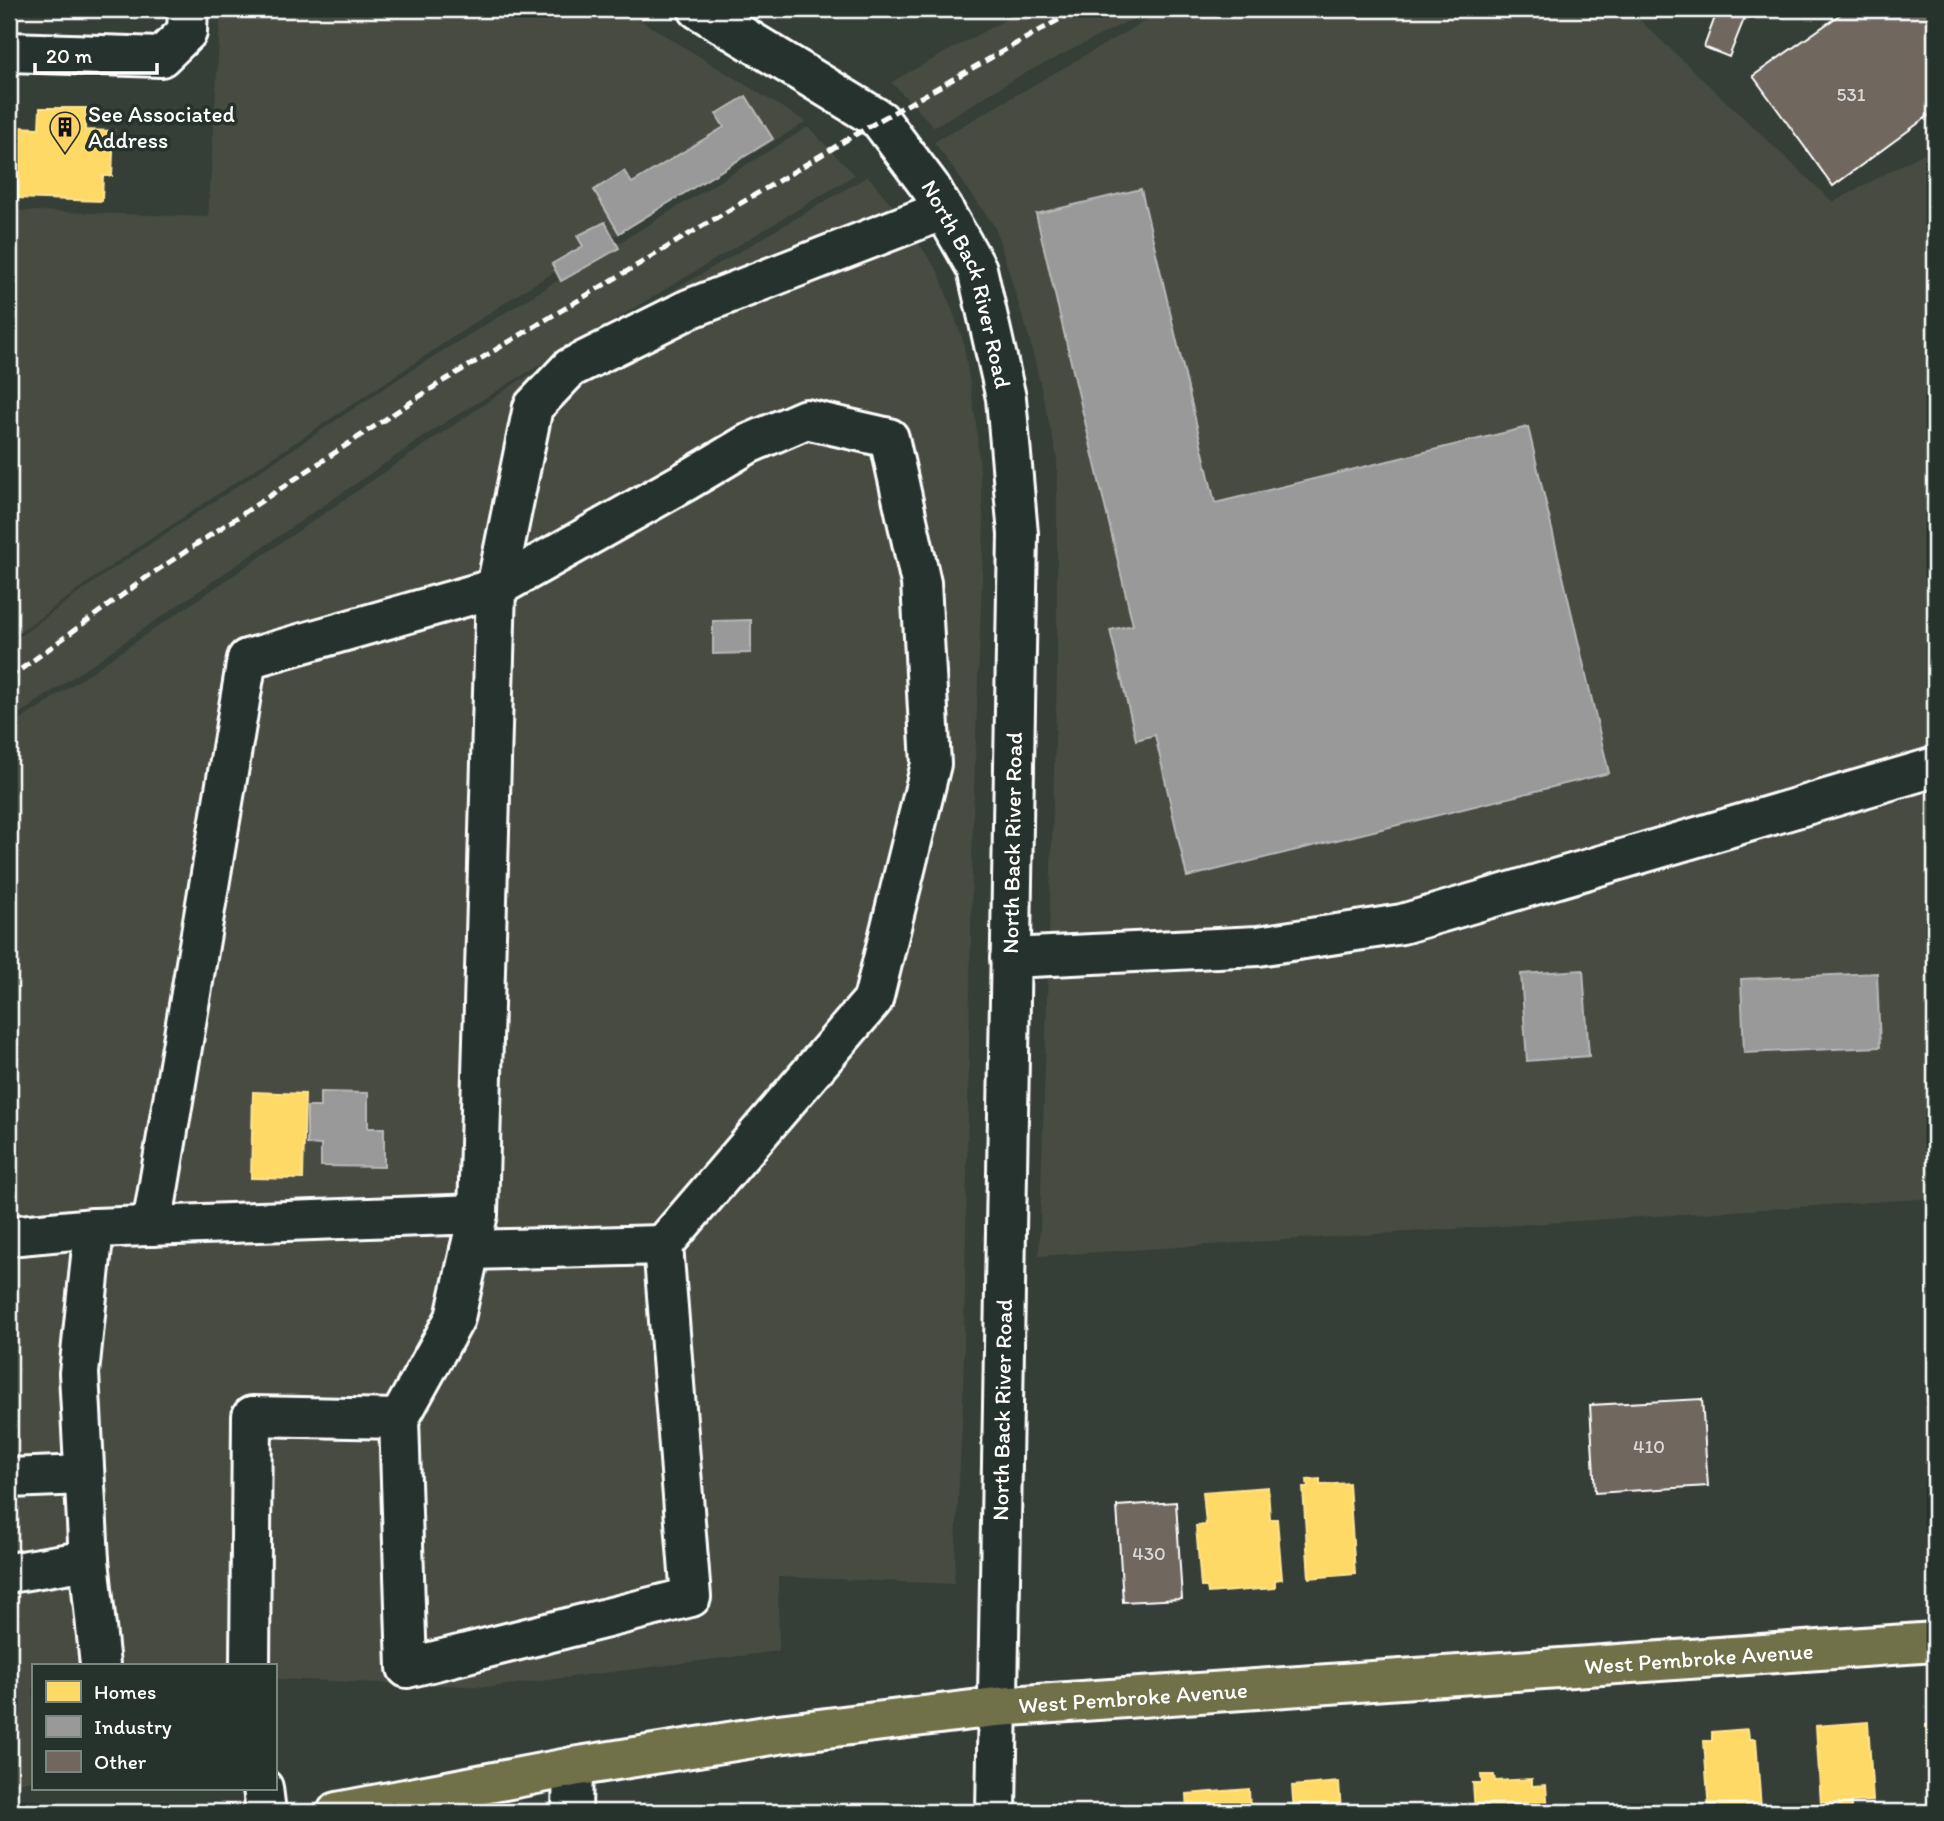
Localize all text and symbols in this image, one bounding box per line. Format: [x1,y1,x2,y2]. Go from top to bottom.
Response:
scale bar [35,32,158,76]
text: 20 m [46,43,93,68]
house number: 531 [1836,83,1866,106]
place label: See Associated Address [88,100,235,154]
building icon: See Associated Address [48,110,82,154]
street label: North Back River Road [915,175,1017,391]
street label: North Back River Road [996,732,1028,954]
street label: North Back River Road [986,1299,1018,1521]
house number: 410 [1633,1435,1665,1458]
house number: 430 [1132,1542,1166,1565]
street label: West Pembroke Avenue [1583,1636,1814,1680]
legend [32,1664,276,1790]
street label: West Pembroke Avenue [1018,1676,1249,1719]
text: Homes [94,1679,156,1704]
text: Industry [94,1714,172,1739]
text: Other [94,1749,147,1774]

